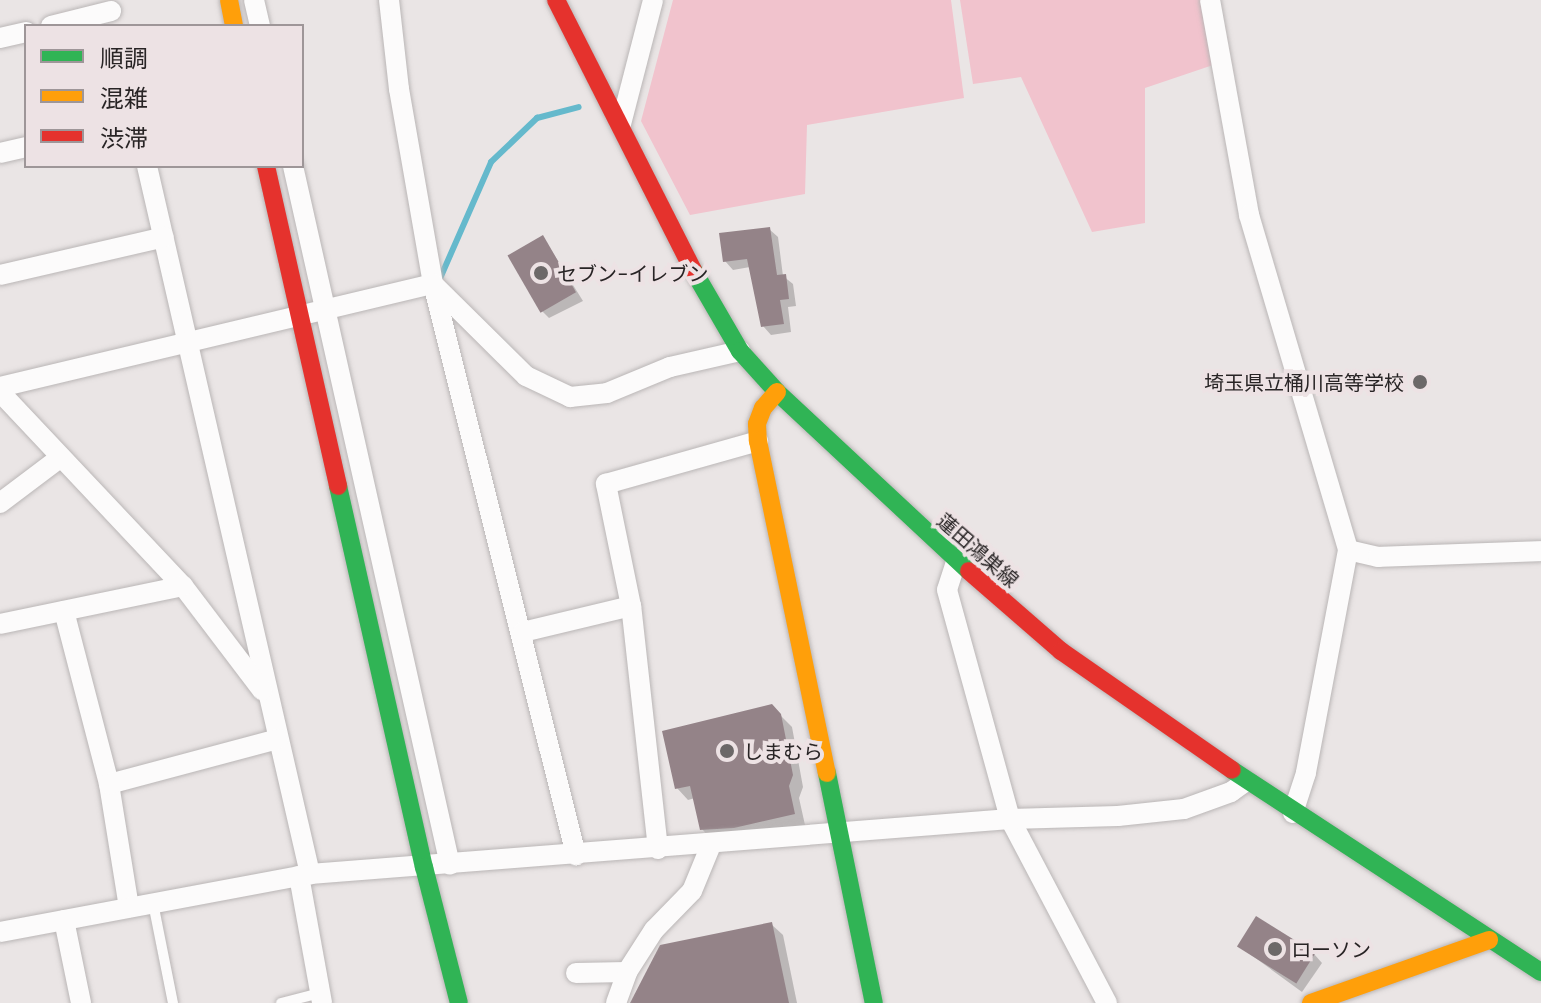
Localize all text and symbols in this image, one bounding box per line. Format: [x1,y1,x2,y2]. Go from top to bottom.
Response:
legend [24,24,304,168]
text: 順調 [100,43,148,74]
text: 混雑 [100,83,148,114]
text: 渋滞 [100,123,148,154]
place label: セブン-イレブン [557,261,709,285]
marker: セブン-イレブン [532,264,550,282]
place label: 埼玉県立桶川高等学校 [1204,370,1404,394]
marker: 埼玉県立桶川高等学校 [1411,373,1429,391]
street label: 蓮田鴻巣線 [932,508,1024,592]
place label: しまむら [743,739,823,763]
marker: しまむら [718,742,736,760]
place label: ローソン [1291,937,1371,961]
marker: ローソン [1266,940,1284,958]

